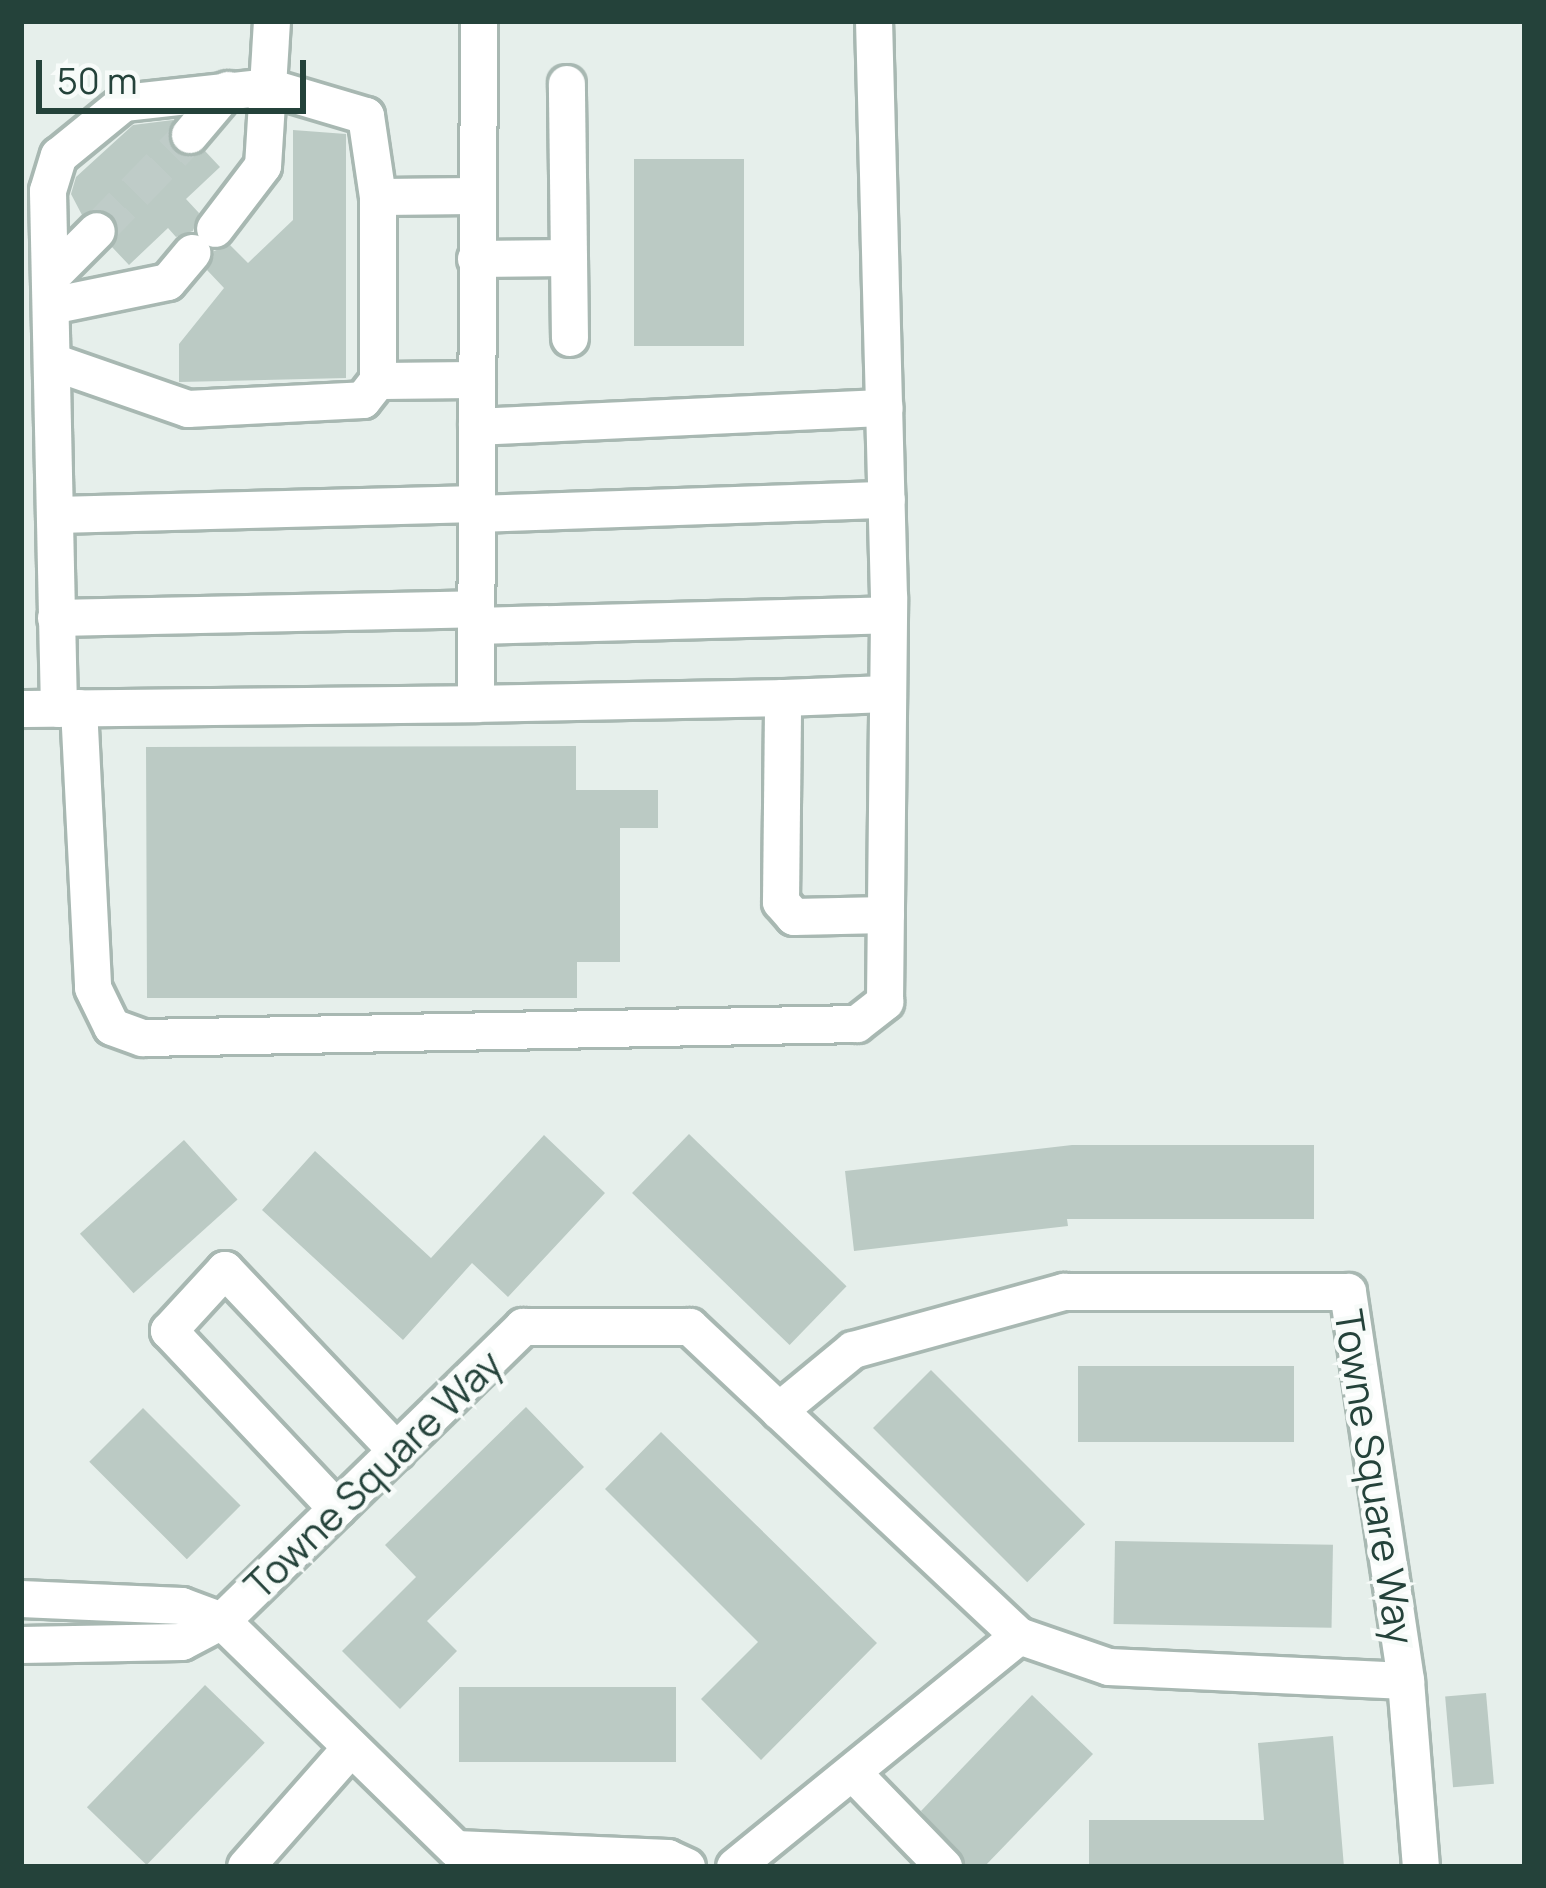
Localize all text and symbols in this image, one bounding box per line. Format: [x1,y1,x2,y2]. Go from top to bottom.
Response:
scale bar [42,36,312,110]
text: 50 m [57,56,137,105]
street label: Towne Square Way [1325,1306,1425,1648]
street label: Towne Square Way [235,1340,511,1608]

